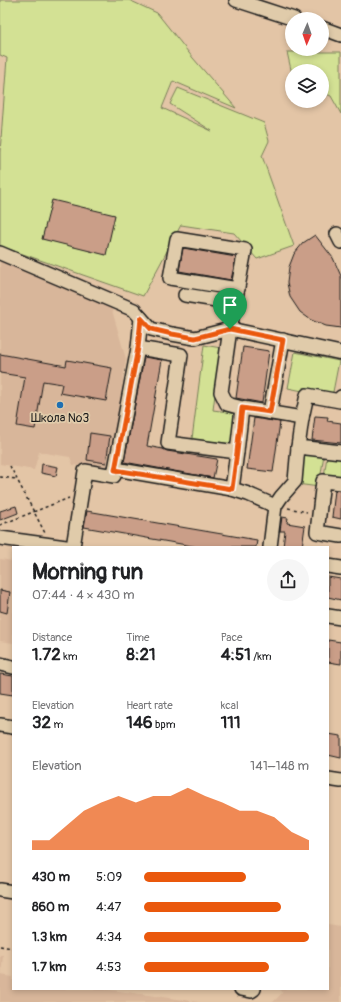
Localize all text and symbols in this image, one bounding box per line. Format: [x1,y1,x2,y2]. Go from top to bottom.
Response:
north arrow [285,12,329,56]
map controls [285,12,329,108]
button: layers [285,64,329,108]
pin [213,288,247,329]
icon: arrive [219,294,241,316]
marker: Школа №3 [55,400,65,410]
place label: Школа №3 [31,411,89,426]
text: Morning run [32,558,143,586]
button: share [267,559,309,601]
text: 07:44 · 4 × 430 m [32,587,135,603]
text: Distance [32,631,72,644]
text: Time [126,631,149,644]
text: Pace [221,631,242,644]
text: 1.72 [32,644,61,665]
text: 8:21 [126,644,156,665]
text: 4:51 [221,644,251,665]
text: km [61,650,78,663]
text: /km [251,650,272,663]
text: Elevation [32,699,74,712]
text: Heart rate [126,699,173,712]
text: kcal [221,699,239,712]
text: 32 [32,712,51,733]
text: 146 [126,712,153,733]
text: 111 [221,712,241,733]
text: m [51,718,63,731]
text: bpm [153,718,175,731]
text: Elevation [32,758,82,774]
text: 141–148 m [250,758,309,774]
text: 430 m [32,869,70,885]
text: 5:09 [96,869,122,885]
text: 860 m [32,899,69,915]
text: 4:47 [96,899,121,915]
text: 1.3 km [32,929,67,945]
text: 4:34 [96,929,122,945]
text: 1.7 km [32,959,67,975]
text: 4:53 [96,959,121,975]

